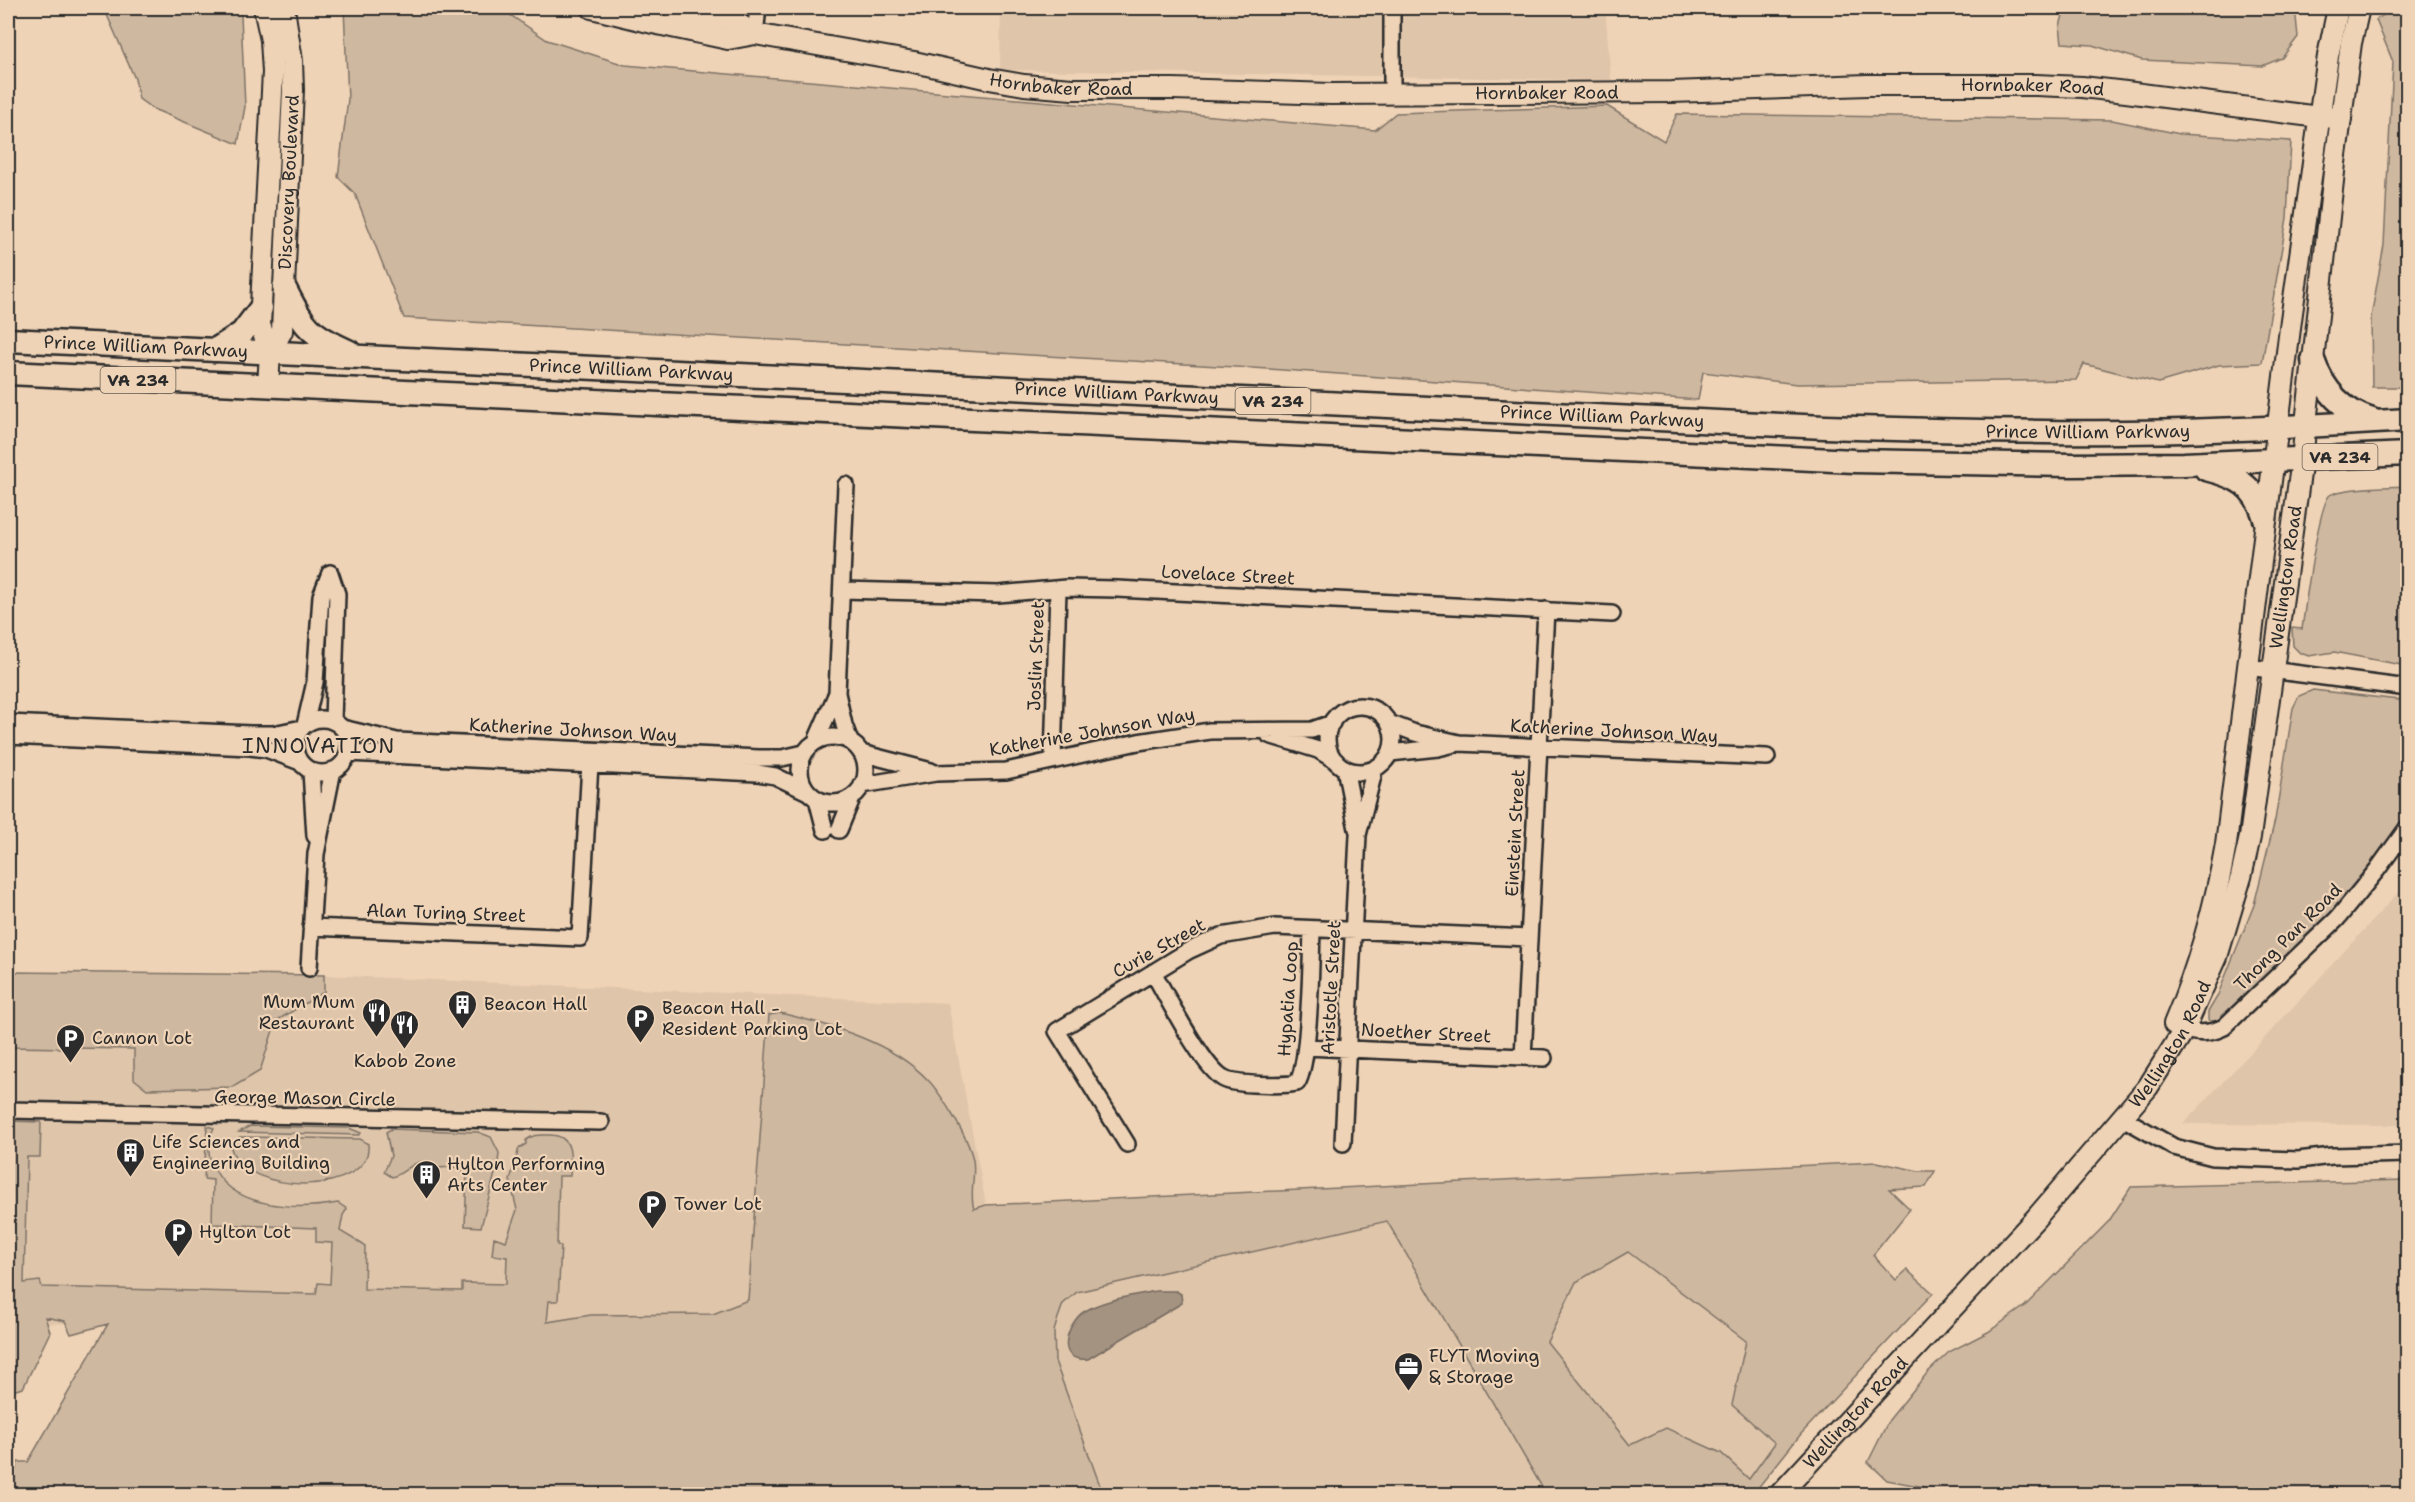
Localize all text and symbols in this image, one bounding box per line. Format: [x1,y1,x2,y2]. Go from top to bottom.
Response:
street label: Hornbaker Road [988,67,1133,101]
street label: Hornbaker Road [1961,73,2106,101]
street label: Hornbaker Road [1475,80,1619,105]
street label: Discovery Boulevard [273,94,305,270]
street label: Prince William Parkway [43,330,249,363]
street label: Prince William Parkway [529,353,734,387]
road number: VA 234 [100,367,176,393]
street label: Prince William Parkway [1014,376,1219,410]
road number: VA 234 [1236,388,1310,414]
street label: Prince William Parkway [1499,399,1705,433]
street label: Prince William Parkway [1985,419,2191,444]
road number: VA 234 [2302,444,2378,470]
street label: Wellington Road [2264,504,2307,651]
street label: Lovelace Street [1160,560,1296,590]
street label: Joslin Street [1022,600,1050,711]
street label: Katherine Johnson Way [987,702,1197,762]
street label: Katherine Johnson Way [468,713,678,747]
street label: Katherine Johnson Way [1509,714,1719,748]
district label: INNOVATION [242,732,396,760]
street label: Einstein Street [1500,769,1530,897]
street label: Thong Pan Road [2229,878,2347,996]
street label: Alan Turing Street [366,898,526,928]
street label: Curie Street [1108,913,1210,983]
street label: Aristotle Street [1316,920,1347,1056]
street label: Hypatia Loop [1272,940,1304,1058]
street label: Wellington Road [2123,977,2217,1113]
building icon: Beacon Hall [447,988,479,1030]
place label: Mum Mum Restaurant [259,990,355,1035]
place label: Beacon Hall [484,992,588,1016]
restaurant icon: Mum Mum Restaurant [360,996,392,1038]
place label: Beacon Hall - Resident Parking Lot [662,996,843,1041]
parking icon: Beacon Hall - Resident Parking Lot [625,1002,657,1044]
restaurant icon: Kabob Zone [389,1008,421,1050]
street label: Noether Street [1360,1018,1492,1048]
parking icon: Cannon Lot [55,1022,87,1064]
place label: Cannon Lot [92,1026,192,1050]
place label: Kabob Zone [354,1049,456,1073]
street label: George Mason Circle [214,1084,396,1112]
place label: Life Sciences and Engineering Building [152,1130,330,1175]
building icon: Life Sciences and Engineering Building [115,1136,147,1178]
place label: Hylton Performing Arts Center [447,1152,605,1197]
building icon: Hylton Performing Arts Center [410,1158,442,1200]
parking icon: Tower Lot [637,1188,669,1230]
place label: Tower Lot [674,1192,762,1216]
parking icon: Hylton Lot [162,1216,194,1258]
place label: Hylton Lot [199,1220,291,1244]
place label: FLYT Moving & Storage [1429,1344,1539,1389]
office icon: FLYT Moving & Storage [1392,1350,1424,1392]
street label: Wellington Road [1798,1351,1913,1474]

